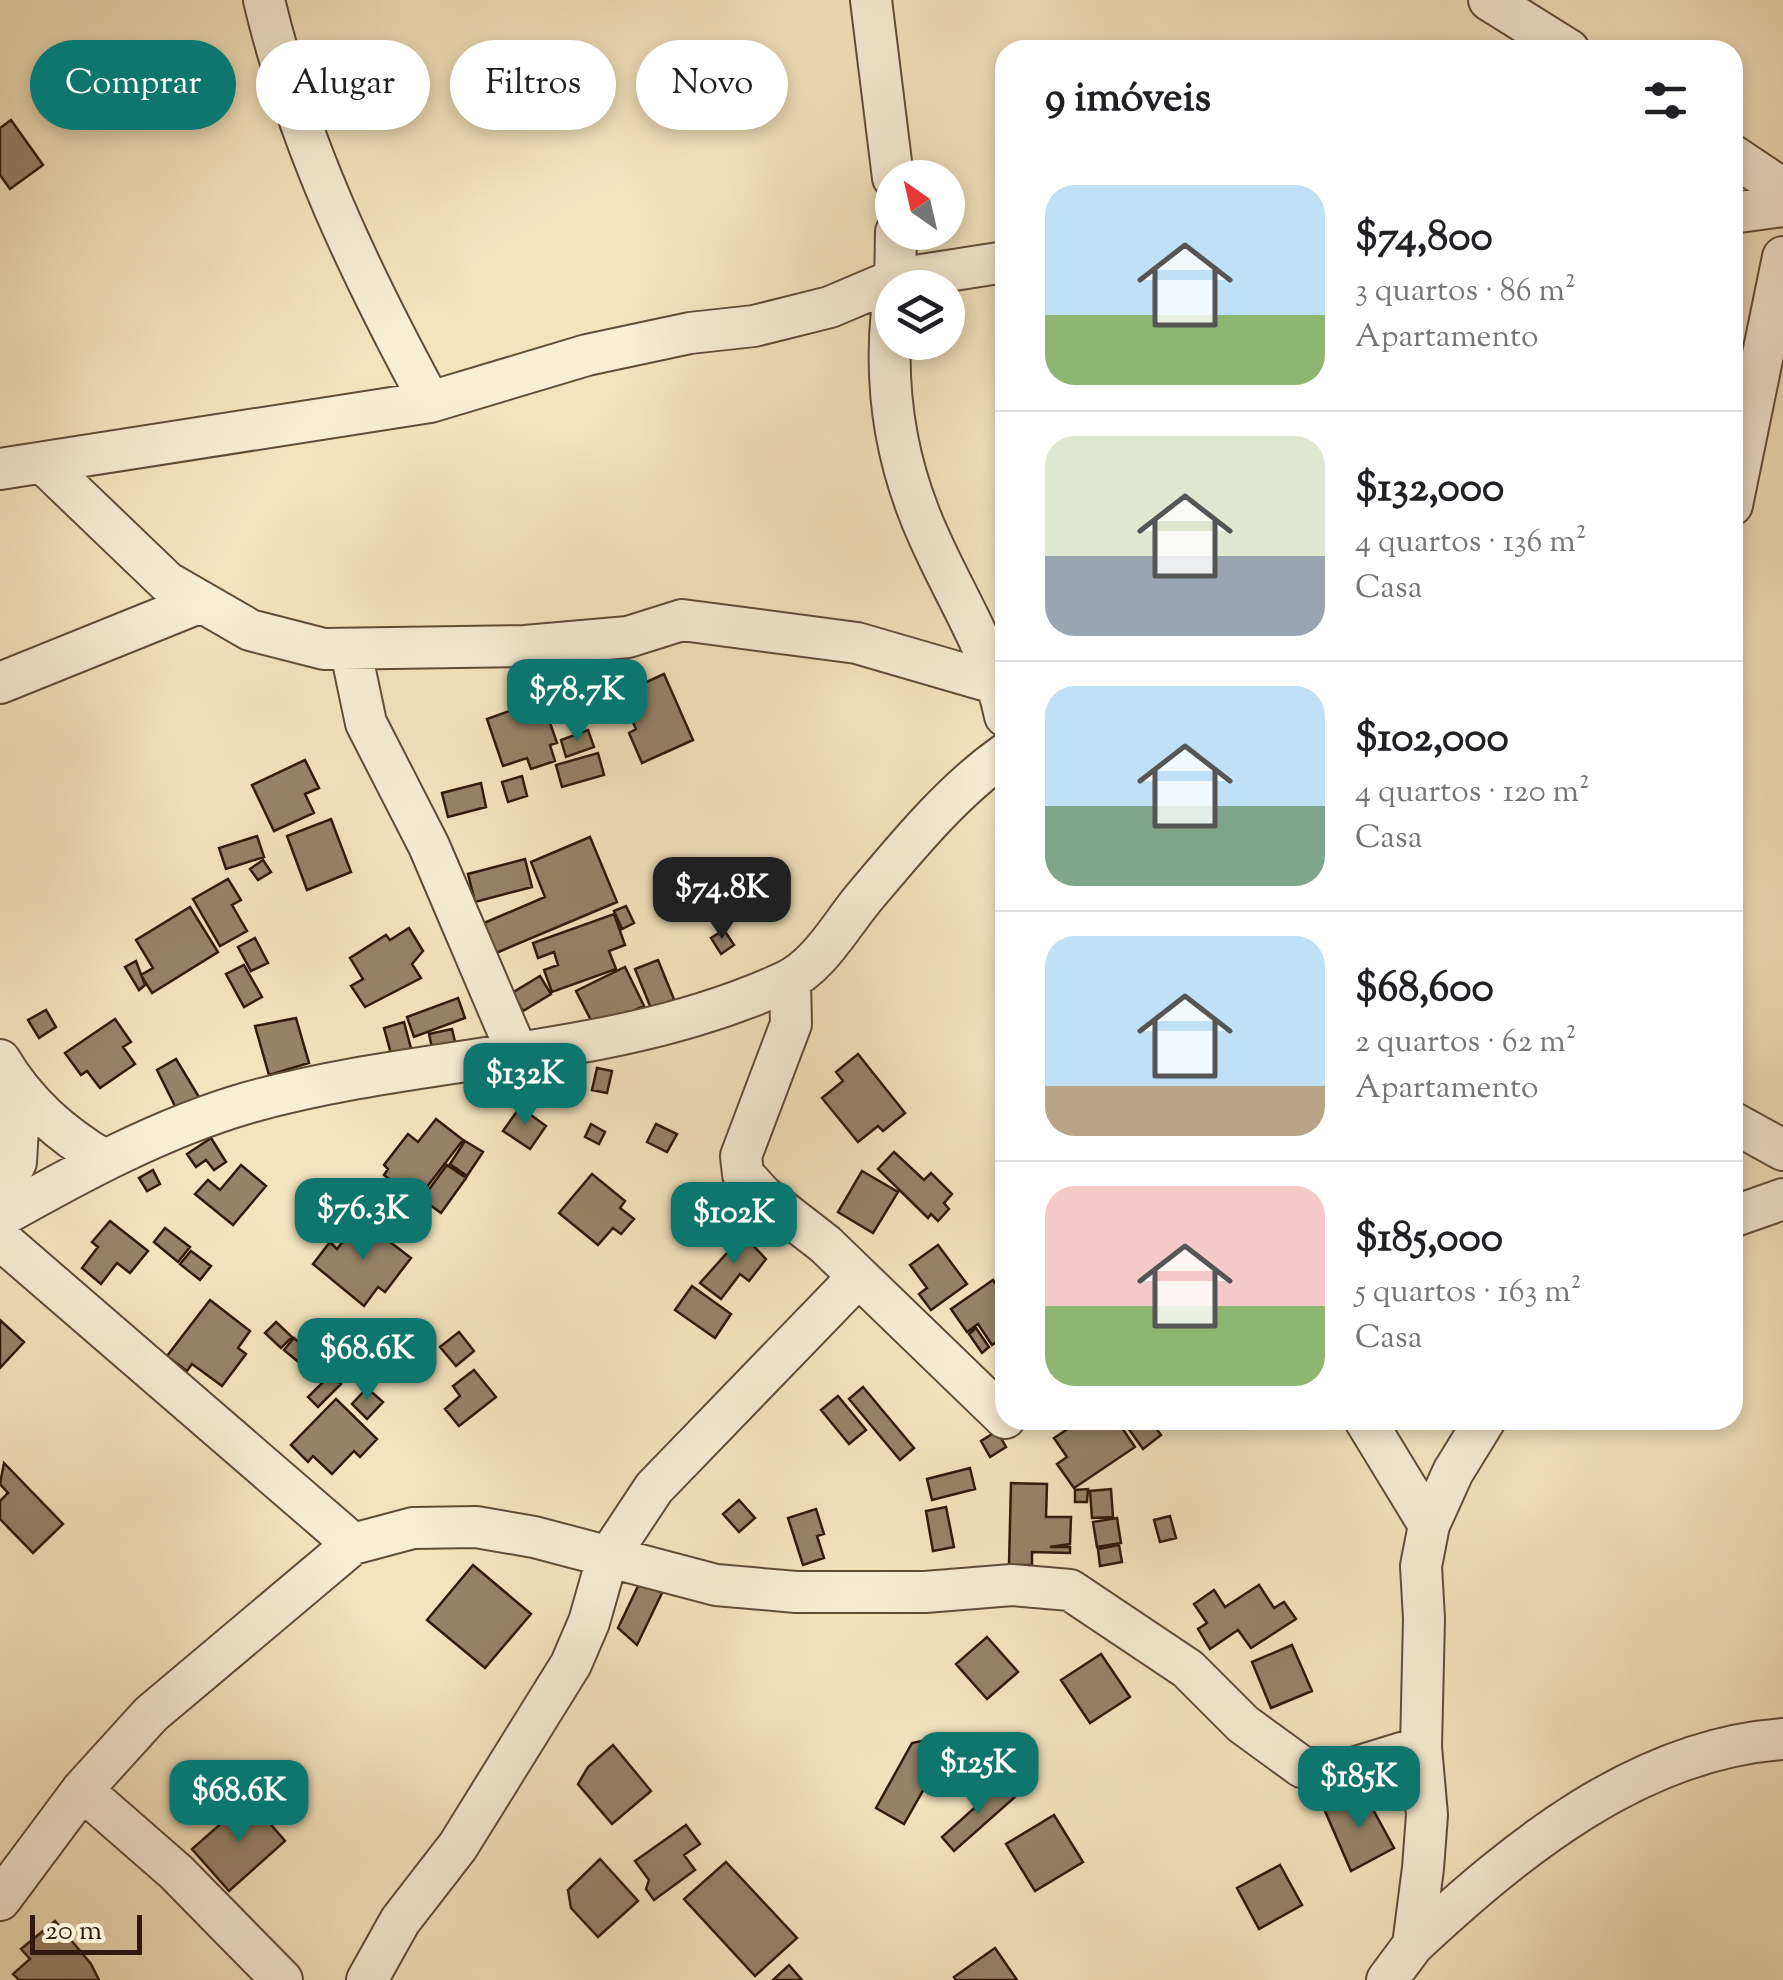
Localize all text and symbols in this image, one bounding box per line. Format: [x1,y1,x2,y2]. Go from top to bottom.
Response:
chip: Comprar [30,40,236,130]
chip: Alugar [256,40,430,130]
chip: Filtros [450,40,616,130]
chip: Novo [636,40,788,130]
text: 9 imóveis [1045,70,1211,130]
icon: filters [1638,73,1693,128]
north arrow [875,160,965,250]
map controls [875,160,965,360]
text: $74,800 [1355,209,1493,269]
icon: home [1125,225,1245,345]
text: 3 quartos · 86 m² [1355,269,1576,315]
button: layers [875,270,965,360]
text: Apartamento [1355,315,1539,361]
text: $132,000 [1355,460,1504,520]
icon: home [1125,476,1245,596]
text: 4 quartos · 136 m² [1355,520,1586,566]
text: Casa [1355,566,1422,612]
pin: $78.7K [496,659,658,744]
text: $78.7K [529,668,625,714]
text: $102,000 [1355,710,1509,770]
icon: home [1125,726,1245,846]
text: 4 quartos · 120 m² [1355,770,1590,816]
text: Casa [1355,816,1422,862]
pin: $74.8K [641,857,803,942]
text: $74.8K [675,866,769,912]
text: $68,600 [1355,960,1494,1020]
icon: home [1125,976,1245,1096]
text: 2 quartos · 62 m² [1355,1020,1576,1066]
pin: $132K [455,1043,595,1128]
text: $132K [485,1052,565,1098]
text: Apartamento [1355,1066,1539,1112]
pin: $76.3K [282,1178,444,1263]
pin: $102K [664,1182,804,1267]
text: $76.3K [317,1187,409,1233]
text: $102K [693,1191,775,1237]
text: $185,000 [1355,1210,1503,1270]
icon: home [1125,1226,1245,1346]
text: 5 quartos · 163 m² [1355,1270,1582,1316]
text: Casa [1355,1316,1422,1362]
pin: $68.6K [286,1318,448,1403]
text: $68.6K [319,1327,415,1373]
pin: $125K [908,1732,1048,1817]
text: $125K [939,1741,1017,1787]
pin: $185K [1289,1746,1429,1831]
text: $185K [1320,1755,1398,1801]
pin: $68.6K [158,1760,320,1845]
text: $68.6K [191,1769,287,1815]
scale bar [30,1910,142,1954]
text: 20 m [45,1912,102,1952]

